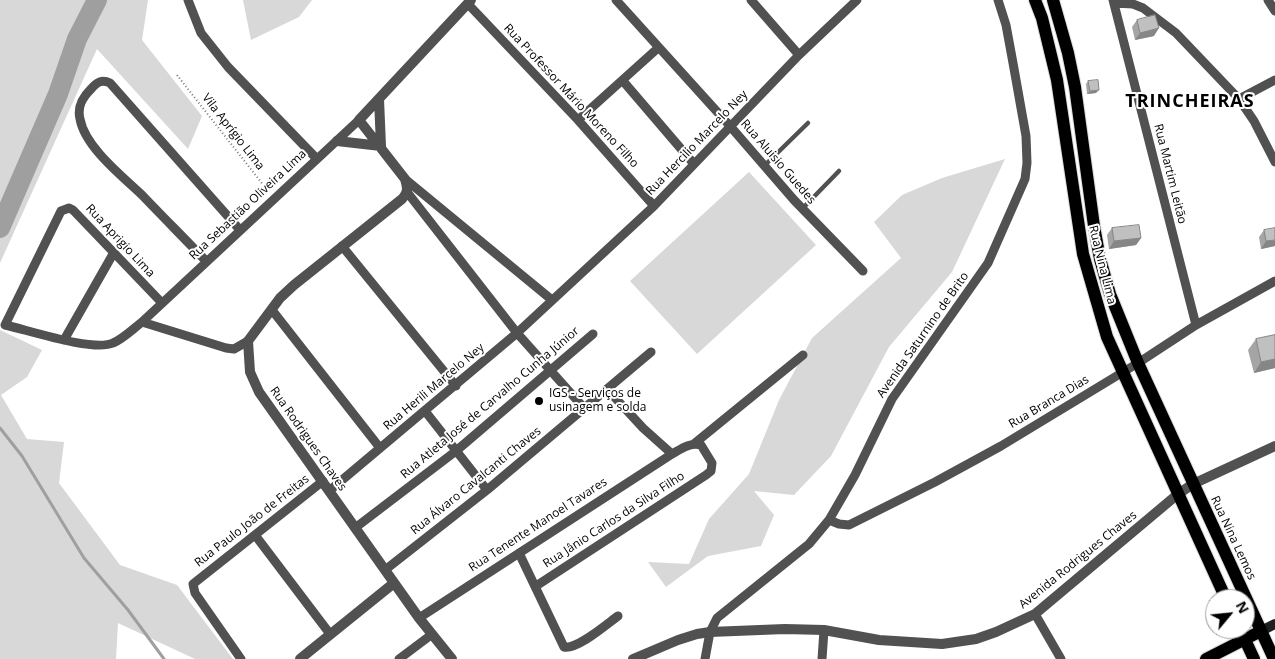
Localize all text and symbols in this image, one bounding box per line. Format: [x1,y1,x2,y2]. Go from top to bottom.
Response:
street label: Rua Professor Mário Moreno Filho [501,21,641,171]
street label: Rua Hercilio Marcelo Ney [643,88,751,198]
street label: Vila Aprígio Lima [199,91,267,173]
district label: TRINCHEIRAS [1124,91,1256,113]
street label: Rua Aluisio Guedes [737,117,819,207]
street label: Rua Martim Leitão [1151,122,1189,226]
street label: Rua Sebastião Oliveira Lima [186,147,310,263]
street label: Rua Aprigio Lima [83,202,157,280]
street label: Rua Nina Lima [1085,224,1119,306]
street label: Avenida Saturnino de Brito [874,269,972,401]
street label: Rua Atleta José de Carvalho Cunha Júnior [398,324,582,482]
street label: Rua Herili Marcelo Ney [381,341,487,433]
street label: Rua Branca Dias [1006,372,1092,432]
street label: Rua Rodrigues Chaves [267,384,349,494]
place label: IGS - Serviços de usinagem e solda [549,387,646,415]
marker: IGS - Serviços de usinagem e solda [533,395,545,407]
street label: Rua Álvaro Cavalcanti Chaves [408,424,544,538]
street label: Rua Jânio Carlos da Silva Filho [541,469,687,571]
street label: Rua Paulo João de Freitas [192,472,312,570]
street label: Rua Tenente Manoel Tavares [466,475,610,575]
street label: Rua Nina Lemos [1207,494,1259,582]
street label: Avenida Rodrigues Chaves [1016,508,1140,612]
north arrow [1205,589,1255,639]
text: N [1232,598,1254,617]

